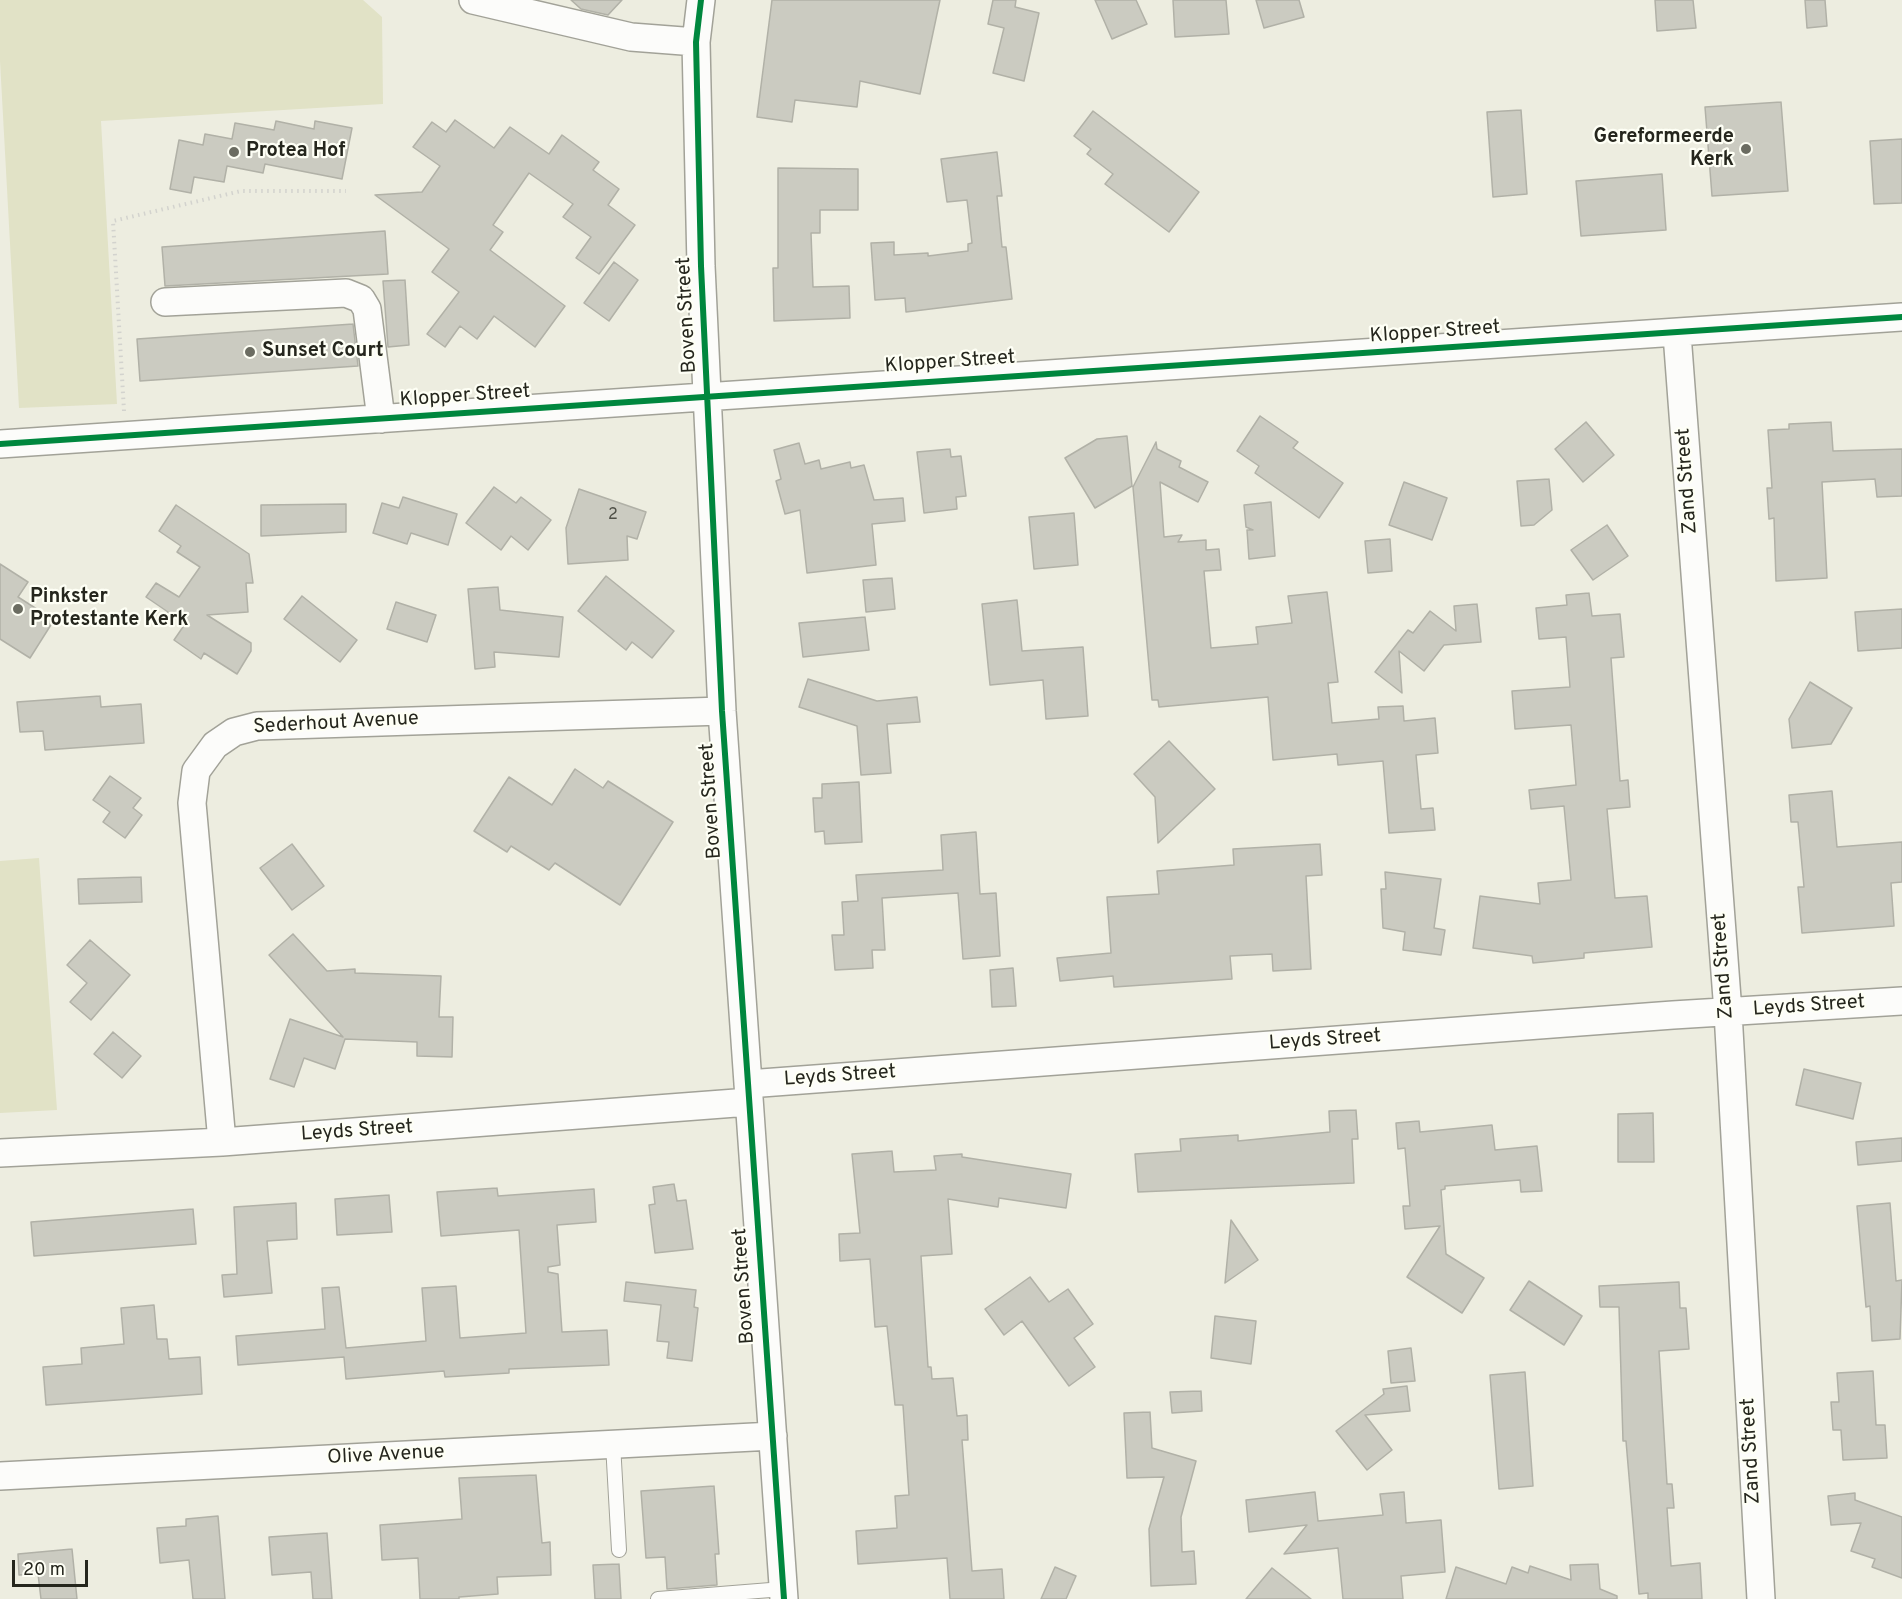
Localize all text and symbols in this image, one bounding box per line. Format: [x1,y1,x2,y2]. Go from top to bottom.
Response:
place label: Gereformeerde Kerk [1594,126,1734,173]
place label: Protea Hof [246,140,345,164]
marker: Gereformeerde Kerk [1739,142,1753,156]
marker: Protea Hof [227,145,241,159]
street label: Boven Street [673,256,703,374]
street label: Klopper Street [1369,316,1501,350]
place label: Sunset Court [262,340,384,364]
marker: Sunset Court [243,345,257,359]
street label: Klopper Street [884,346,1016,380]
street label: Klopper Street [399,380,531,414]
street label: Zand Street [1672,427,1704,535]
house number: 2 [608,506,618,526]
place label: Pinkster Protestante Kerk [30,586,188,633]
marker: Pinkster Protestante Kerk [11,602,25,616]
street label: Sederhout Avenue [253,708,419,740]
street label: Boven Street [696,742,728,860]
street label: Zand Street [1708,912,1740,1020]
street label: Leyds Street [1752,991,1866,1023]
street label: Leyds Street [1268,1025,1382,1057]
street label: Leyds Street [783,1061,897,1093]
street label: Leyds Street [300,1116,414,1148]
street label: Boven Street [729,1227,761,1345]
street label: Zand Street [1737,1397,1767,1505]
street label: Olive Avenue [327,1441,445,1471]
scale bar [15,1548,92,1586]
text: 20 m [23,1559,65,1582]

